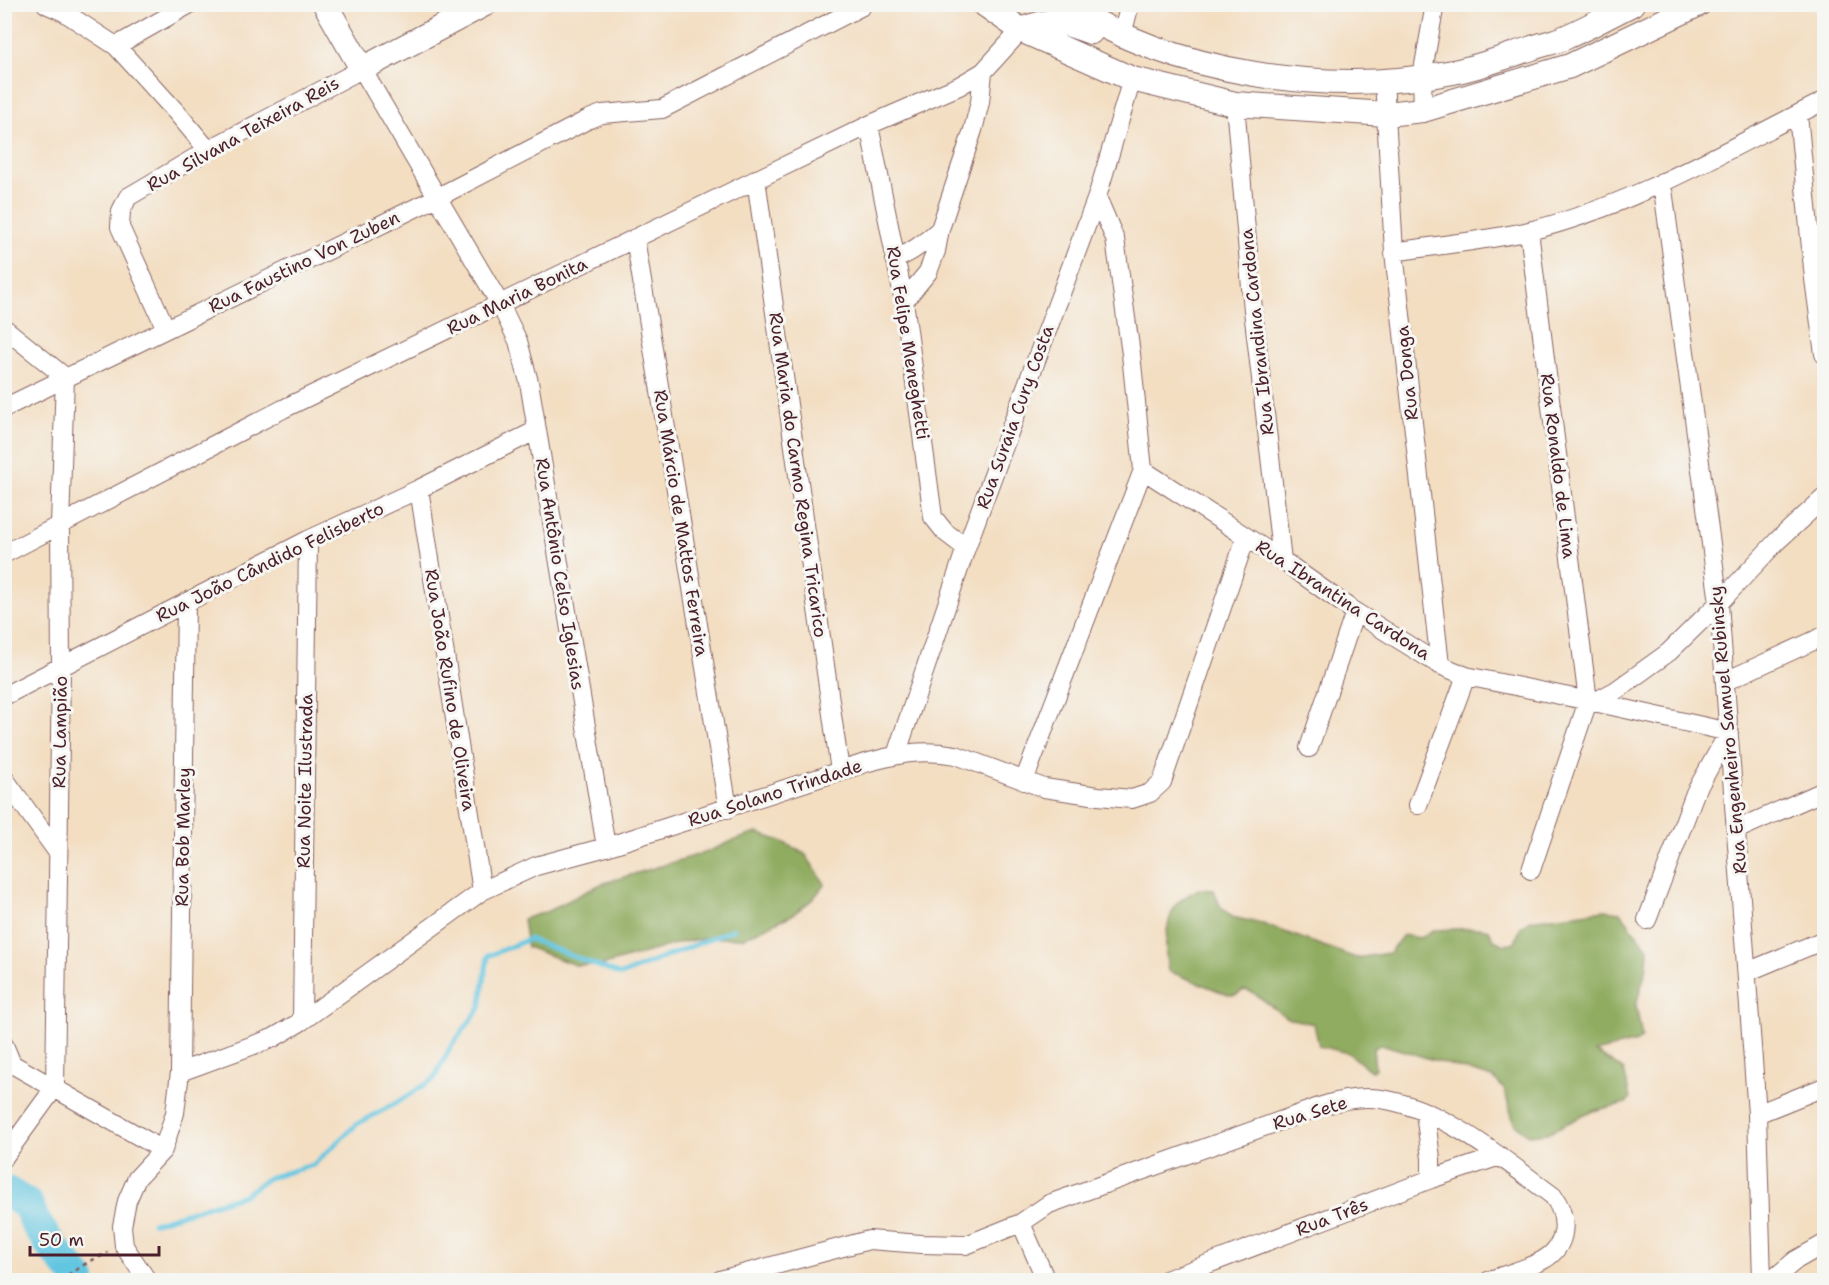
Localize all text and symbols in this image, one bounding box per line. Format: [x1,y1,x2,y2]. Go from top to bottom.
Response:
street label: Rua Silvana Teixeira Reis [143,71,343,197]
street label: Rua Faustino Von Zuben [205,205,403,319]
street label: Rua Ibrandina Cardona [1234,228,1280,436]
street label: Rua Felipe Meneghetti [881,244,935,442]
street label: Rua Maria Bonita [443,252,591,340]
street label: Rua Maria do Carmo Regina Tricarico [763,311,833,639]
street label: Rua Suraia Cury Costa [971,322,1059,512]
street label: Rua Donga [1390,324,1424,422]
street label: Rua Ronaldo de Lima [1535,372,1581,560]
street label: Rua Márcio de Mattos Ferreira [648,388,714,658]
street label: Rua Antônio Celso Iglesias [530,456,590,692]
street label: Rua João Cândido Felisberto [152,496,388,628]
street label: Rua Ibrantina Cardona [1251,534,1435,666]
street label: Rua João Rufino de Oliveira [419,567,481,813]
street label: Rua Engenheiro Samuel Rubinsky [1703,585,1753,875]
street label: Rua Lampião [47,675,73,789]
street label: Rua Noite Ilustrada [291,693,319,869]
street label: Rua Solano Trindade [685,753,865,833]
street label: Rua Bob Marley [170,767,196,907]
street label: Rua Sete [1270,1090,1350,1136]
street label: Rua Três [1292,1192,1372,1242]
scale bar [30,1219,159,1257]
text: 50 m [39,1228,84,1252]

